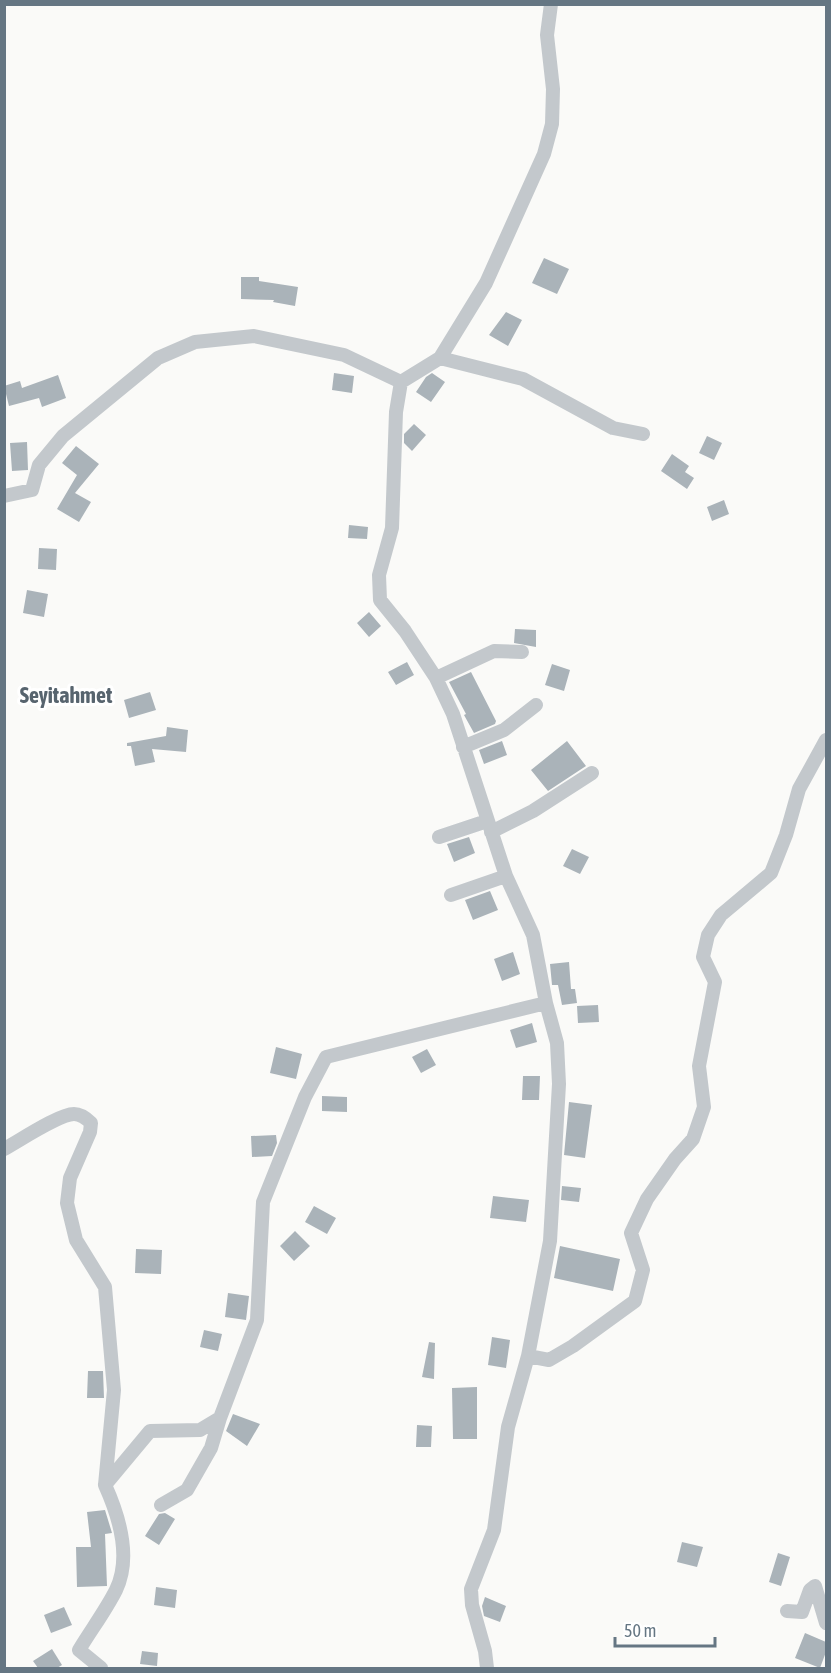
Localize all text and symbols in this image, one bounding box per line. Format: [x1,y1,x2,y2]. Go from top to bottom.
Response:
district label: Seyitahmet [20,682,113,708]
scale bar [615,1610,716,1648]
text: 50 m [624,1620,656,1641]

